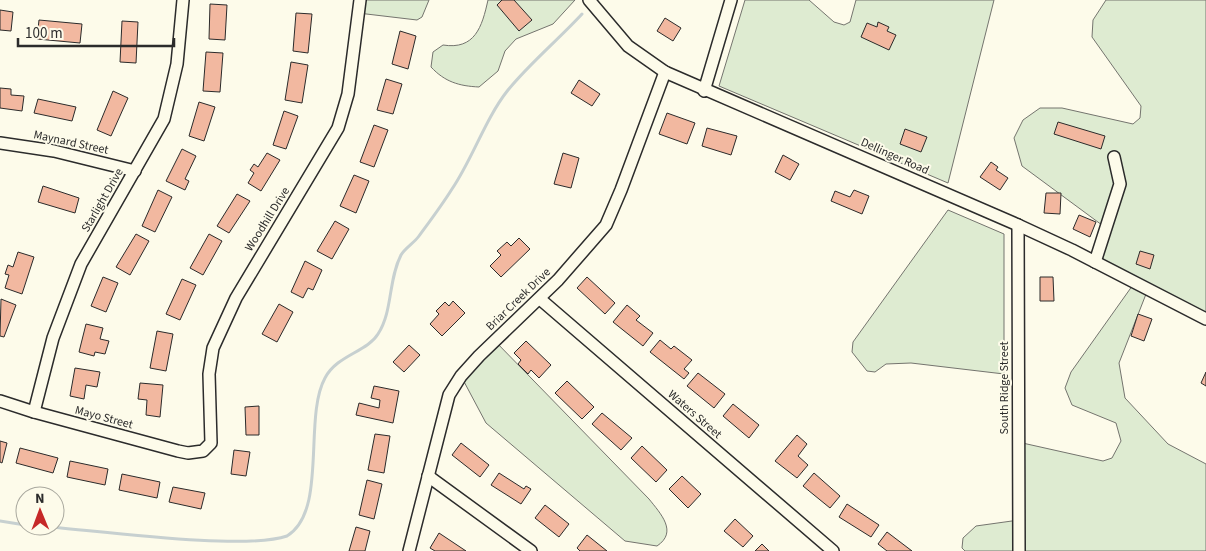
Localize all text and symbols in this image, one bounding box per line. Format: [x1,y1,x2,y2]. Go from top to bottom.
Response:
scale bar [18,15,174,47]
text: 100 m [25,23,63,44]
street label: Maynard Street [32,126,110,159]
street label: Dellinger Road [858,134,932,179]
street label: Starlight Drive [77,165,128,235]
street label: Woodhill Drive [241,184,294,255]
street label: Briar Creek Drive [482,264,554,335]
street label: South Ridge Street [996,341,1013,435]
street label: Waters Street [664,386,725,443]
street label: Mayo Street [73,402,135,433]
north arrow [15,486,65,536]
text: N [35,489,45,509]

